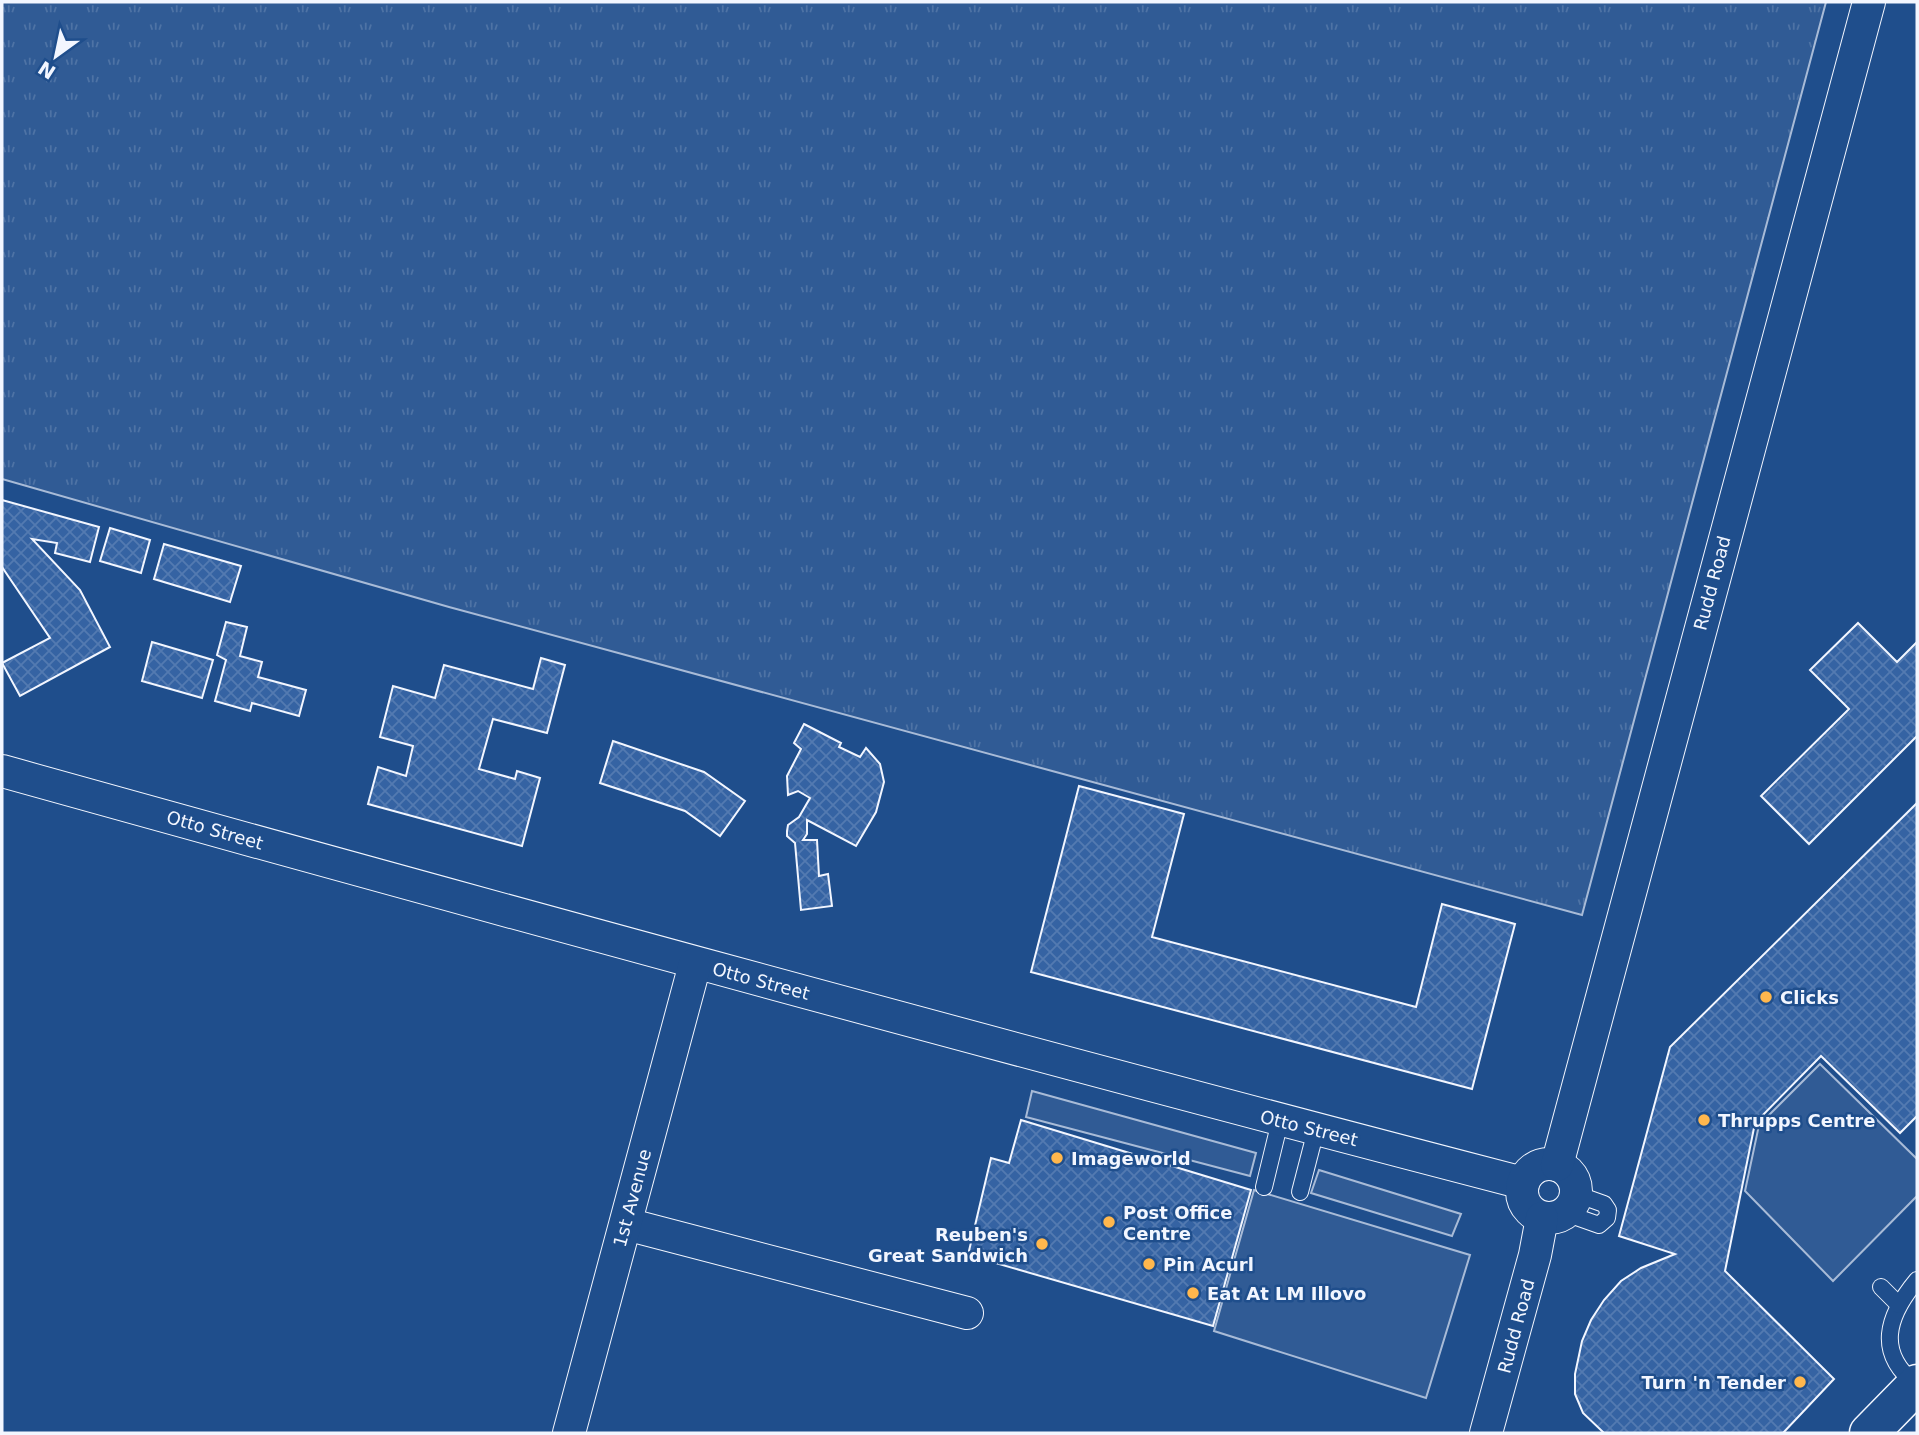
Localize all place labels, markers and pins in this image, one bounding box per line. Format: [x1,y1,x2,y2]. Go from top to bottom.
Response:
place label: Clicks [1780,987,1839,1008]
marker: Clicks [1758,989,1774,1005]
place label: Thrupps Centre [1718,1110,1875,1131]
marker: Thrupps Centre [1696,1112,1712,1128]
place label: Imageworld [1071,1148,1191,1169]
marker: Imageworld [1049,1150,1065,1166]
place label: Post Office Centre [1123,1202,1232,1244]
marker: Post Office Centre [1101,1214,1117,1230]
place label: Reuben's Great Sandwich [868,1224,1028,1266]
marker: Reuben's Great Sandwich [1034,1236,1050,1252]
place label: Pin Acurl [1163,1254,1254,1275]
marker: Pin Acurl [1141,1256,1157,1272]
place label: Eat At LM Illovo [1207,1283,1366,1304]
marker: Eat At LM Illovo [1185,1285,1201,1301]
place label: Turn 'n Tender [1641,1372,1786,1393]
marker: Turn 'n Tender [1792,1374,1808,1390]

